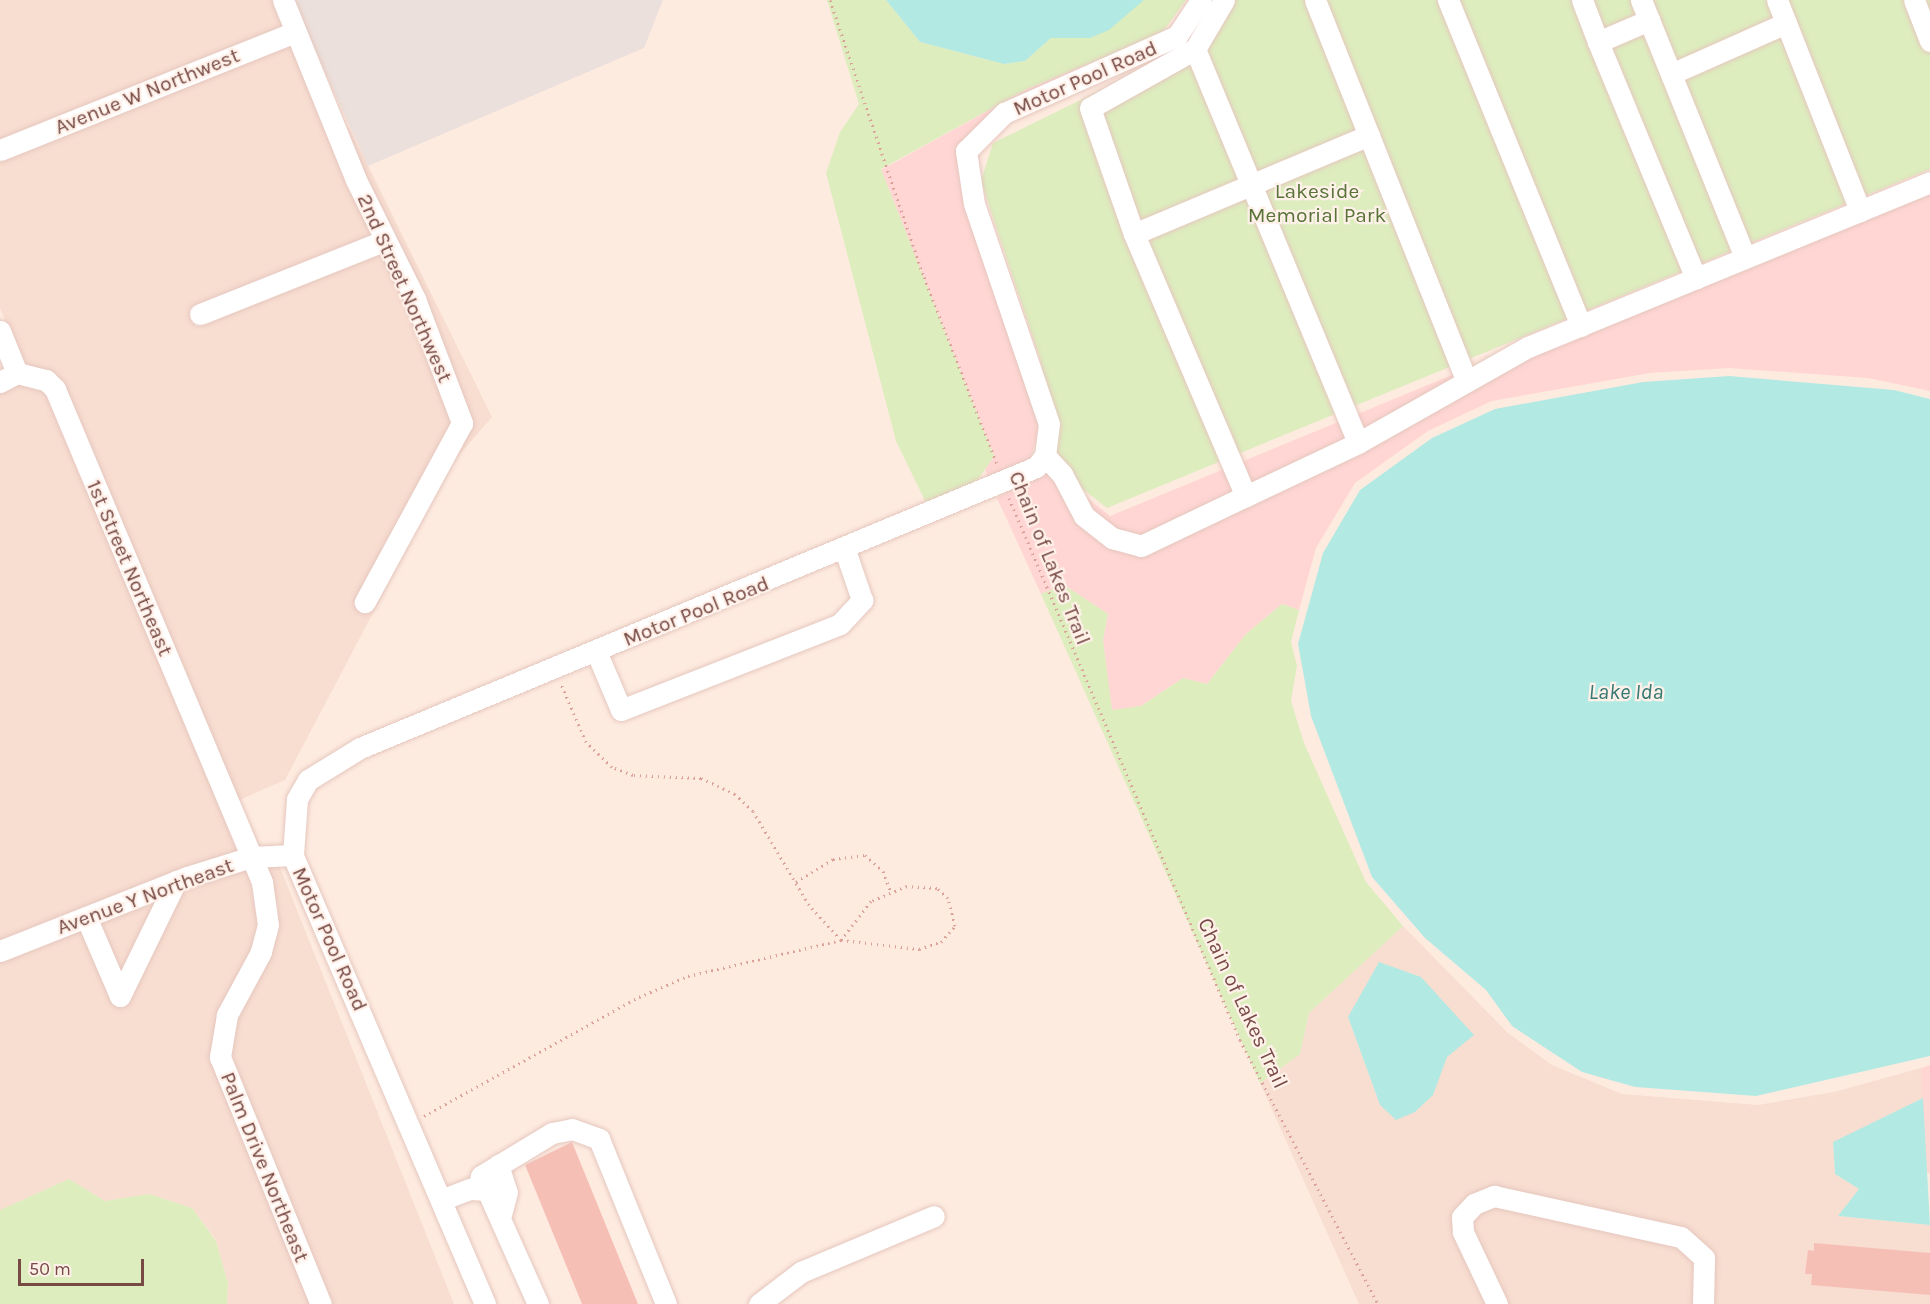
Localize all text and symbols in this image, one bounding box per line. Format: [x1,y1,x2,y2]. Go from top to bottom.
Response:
street label: Motor Pool Road [1009,35,1161,121]
street label: Avenue W Northwest [51,42,243,140]
park label: Lakeside Memorial Park [1248,178,1386,228]
street label: 2nd Street Northwest [352,190,458,386]
street label: Chain of Lakes Trail [1004,468,1096,648]
street label: 1st Street Northeast [82,476,178,660]
street label: Motor Pool Road [619,570,773,652]
water label: Lake Ida [1589,680,1663,706]
street label: Avenue Y Northeast [53,852,237,940]
street label: Motor Pool Road [287,863,373,1015]
street label: Chain of Lakes Trail [1192,914,1294,1092]
street label: Palm Drive Northeast [215,1068,315,1266]
scale bar [21,1247,147,1285]
text: 50 m [29,1258,71,1280]

